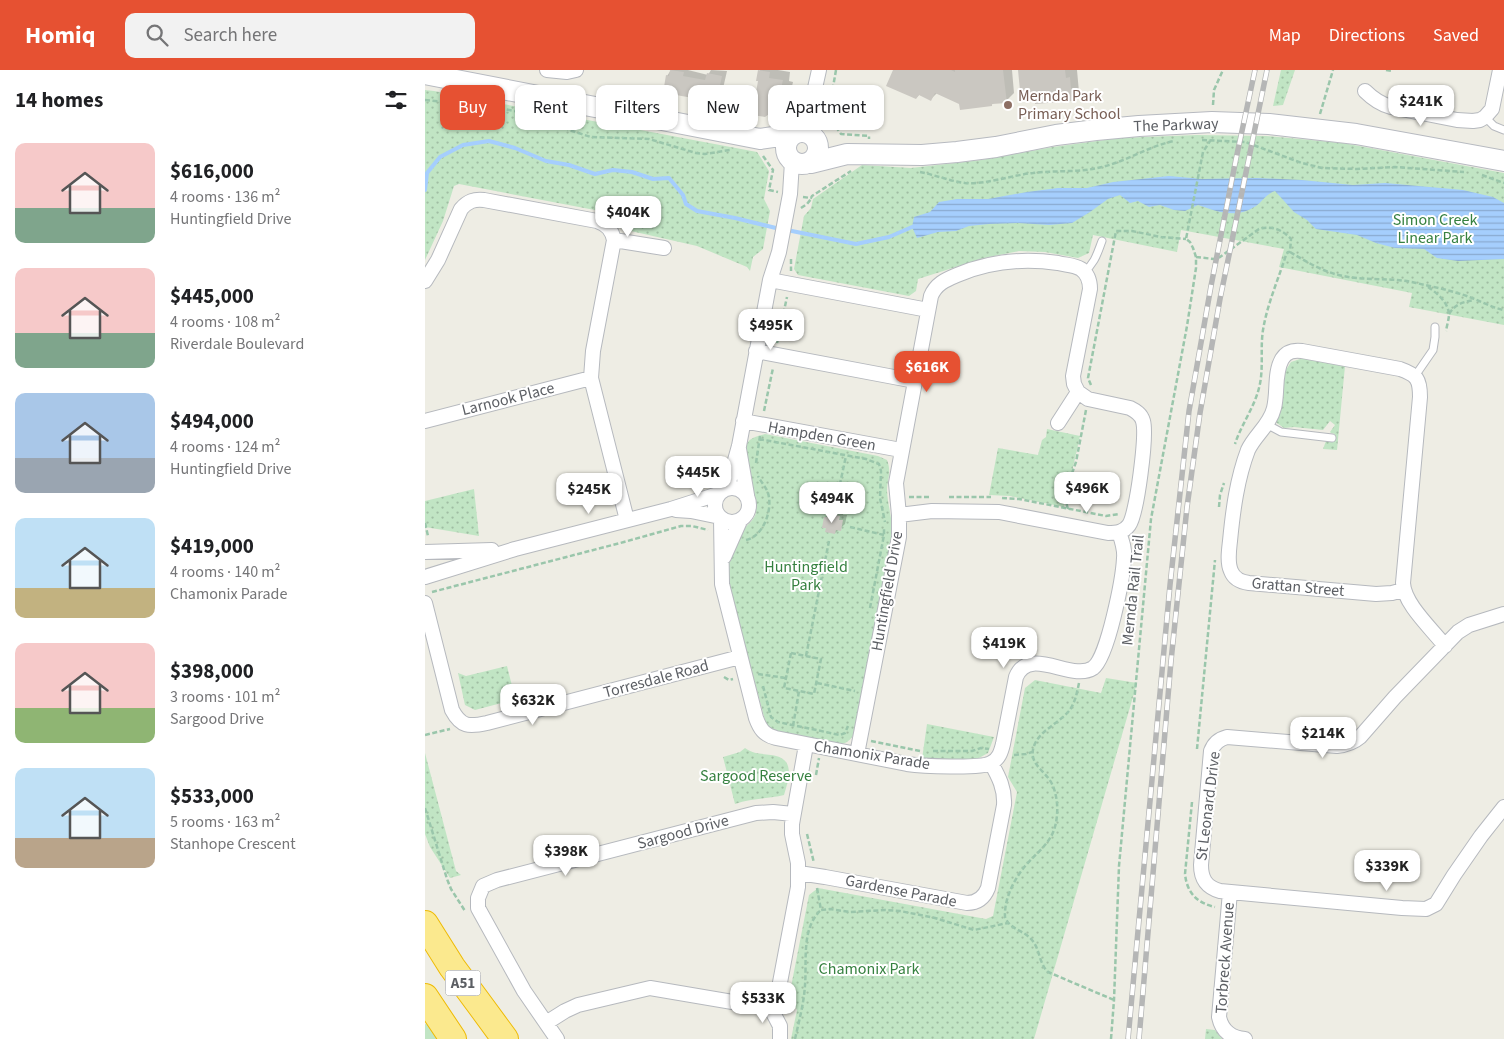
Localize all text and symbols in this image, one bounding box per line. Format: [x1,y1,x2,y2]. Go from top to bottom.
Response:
search box [125,13,475,58]
text: Homiq [25,18,95,53]
icon: search [143,21,171,49]
text: Search here [183,22,277,49]
text: Map [1269,23,1301,48]
text: Directions [1329,23,1405,48]
text: Saved [1433,23,1479,48]
text: 14 homes [15,85,103,115]
chip: Buy [440,85,505,130]
chip: Rent [515,85,586,130]
chip: Filters [596,85,678,130]
chip: New [688,85,758,130]
chip: Apartment [768,85,884,130]
place label: Mernda Park Primary School [1018,85,1120,125]
pin: $241K [1386,85,1456,127]
icon: filters [382,86,410,114]
text: $241K [1399,90,1443,112]
marker: Mernda Park Primary School [1002,99,1014,111]
street label: The Parkway [1133,113,1219,137]
text: $616,000 [170,156,254,186]
icon: home [55,163,115,223]
text: 4 rooms · 136 m² [170,186,280,208]
pin: $404K [593,196,663,238]
text: $404K [606,201,650,223]
text: Huntingfield Drive [170,208,291,230]
park label: Simon Creek Linear Park [1393,209,1477,249]
text: $445,000 [170,281,254,311]
icon: home [55,288,115,348]
pin: $495K [736,308,806,351]
text: 4 rooms · 108 m² [170,311,280,333]
text: $495K [749,314,793,336]
text: Riverdale Boulevard [170,333,304,355]
pin: $616K [892,350,962,393]
text: $616K [905,356,949,378]
street label: Larnook Place [459,377,557,421]
text: $494,000 [170,406,254,436]
icon: home [55,413,115,473]
street label: Hampden Green [766,416,878,456]
text: 4 rooms · 124 m² [170,436,280,458]
pin: $445K [663,456,733,498]
text: Huntingfield Drive [170,458,291,480]
text: $445K [676,461,720,483]
pin: $245K [554,472,624,515]
pin: $496K [1052,472,1122,514]
text: $496K [1065,477,1109,499]
text: $245K [567,478,611,500]
pin: $494K [797,482,867,524]
text: $494K [810,487,854,509]
street label: Huntingfield Drive [866,529,908,653]
text: $419,000 [170,531,254,561]
street label: Mernda Rail Trail [1116,533,1150,647]
icon: home [55,538,115,598]
park label: Huntingfield Park [764,556,848,596]
text: 4 rooms · 140 m² [170,561,280,583]
street label: Grattan Street [1251,572,1346,602]
text: Chamonix Parade [170,583,287,605]
pin: $419K [969,626,1039,669]
text: $419K [982,632,1026,654]
street label: Torresdale Road [601,654,711,704]
text: $398,000 [170,656,254,686]
icon: home [55,663,115,723]
pin: $632K [498,684,568,726]
text: 3 rooms · 101 m² [170,686,280,708]
text: $632K [511,689,555,711]
text: Sargood Drive [170,708,264,730]
pin: $214K [1288,716,1358,759]
text: $214K [1301,722,1345,744]
street label: Chamonix Parade [812,735,932,775]
street label: St Leonard Drive [1190,750,1226,862]
park label: Sargood Reserve [700,765,812,787]
text: $533,000 [170,781,254,811]
icon: home [55,788,115,848]
street label: Sargood Drive [635,809,731,855]
text: 5 rooms · 163 m² [170,811,280,833]
text: Stanhope Crescent [170,833,296,855]
pin: $398K [531,834,601,877]
text: $398K [544,840,588,862]
pin: $339K [1352,850,1422,892]
text: $339K [1365,855,1409,877]
street label: Gardense Parade [843,869,959,913]
street label: Torbreck Avenue [1210,901,1240,1014]
park label: Chamonix Park [819,958,919,980]
road number: A51 [445,970,481,996]
pin: $533K [728,982,798,1024]
text: $533K [741,987,785,1009]

